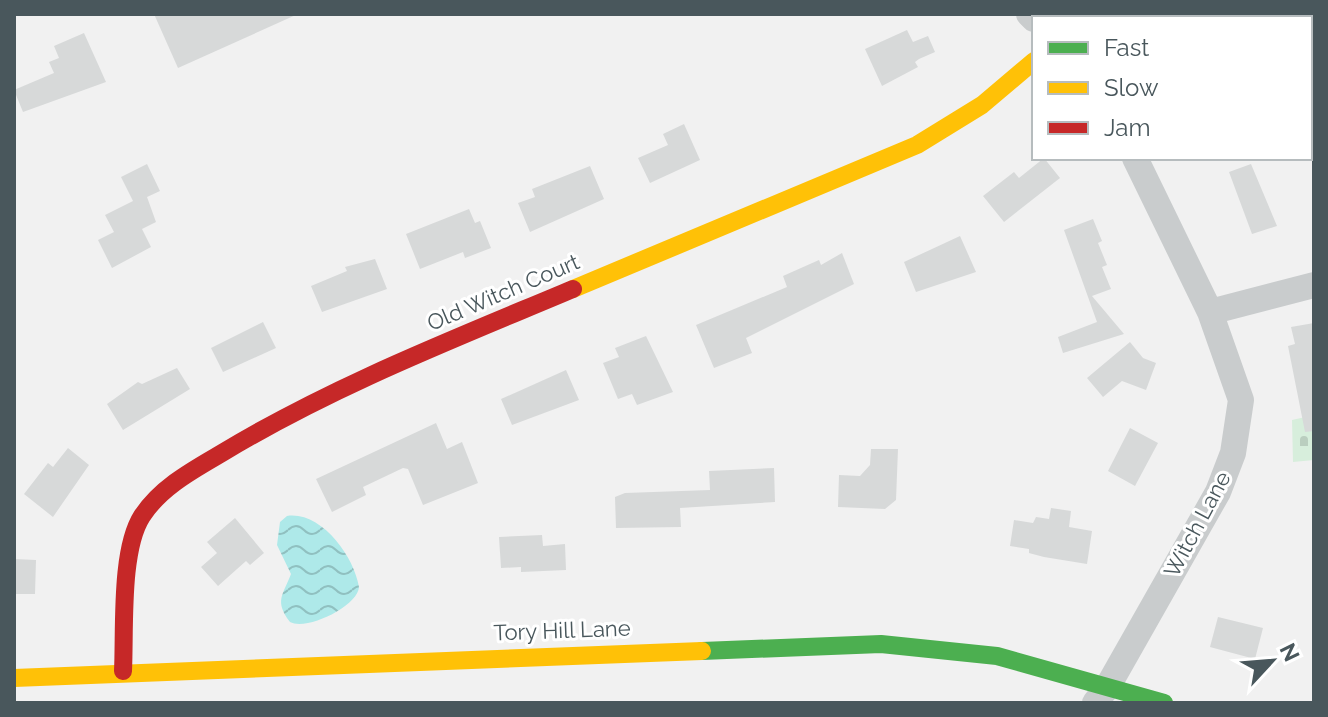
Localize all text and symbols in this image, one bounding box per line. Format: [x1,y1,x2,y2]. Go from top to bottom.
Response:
legend [1032,16,1312,160]
text: Fast [1104,33,1149,62]
text: Slow [1104,73,1159,102]
text: Jam [1104,113,1150,142]
street label: Old Witch Court [423,248,584,336]
street label: Witch Lane [1158,467,1236,581]
street label: Tory Hill Lane [493,615,631,645]
north arrow [1232,621,1312,701]
text: N [1275,639,1305,665]

